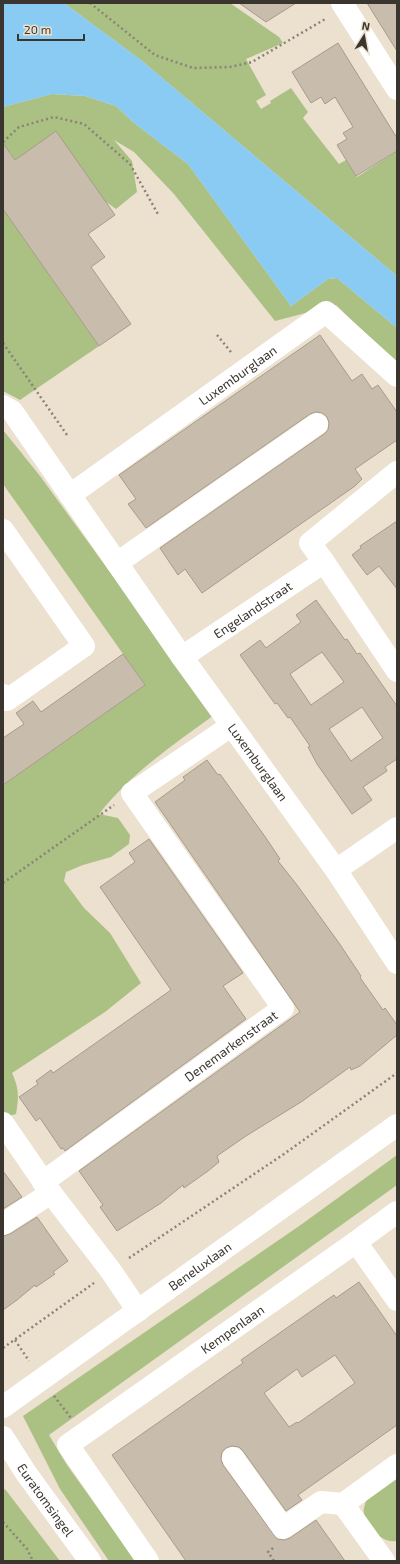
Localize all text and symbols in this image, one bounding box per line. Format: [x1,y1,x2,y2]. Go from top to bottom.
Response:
scale bar [18,16,84,42]
north arrow [344,16,384,56]
text: N [361,19,371,33]
text: 20 m [24,22,51,36]
street label: Luxemburglaan [195,342,280,409]
street label: Engelandstraat [210,578,295,642]
street label: Luxemburglaan [224,720,291,804]
street label: Denemarkenstraat [181,1007,280,1085]
street label: Beneluxlaan [165,1238,234,1294]
street label: Kempenlaan [198,1301,267,1357]
street label: Euratomsingel [14,1460,77,1540]

